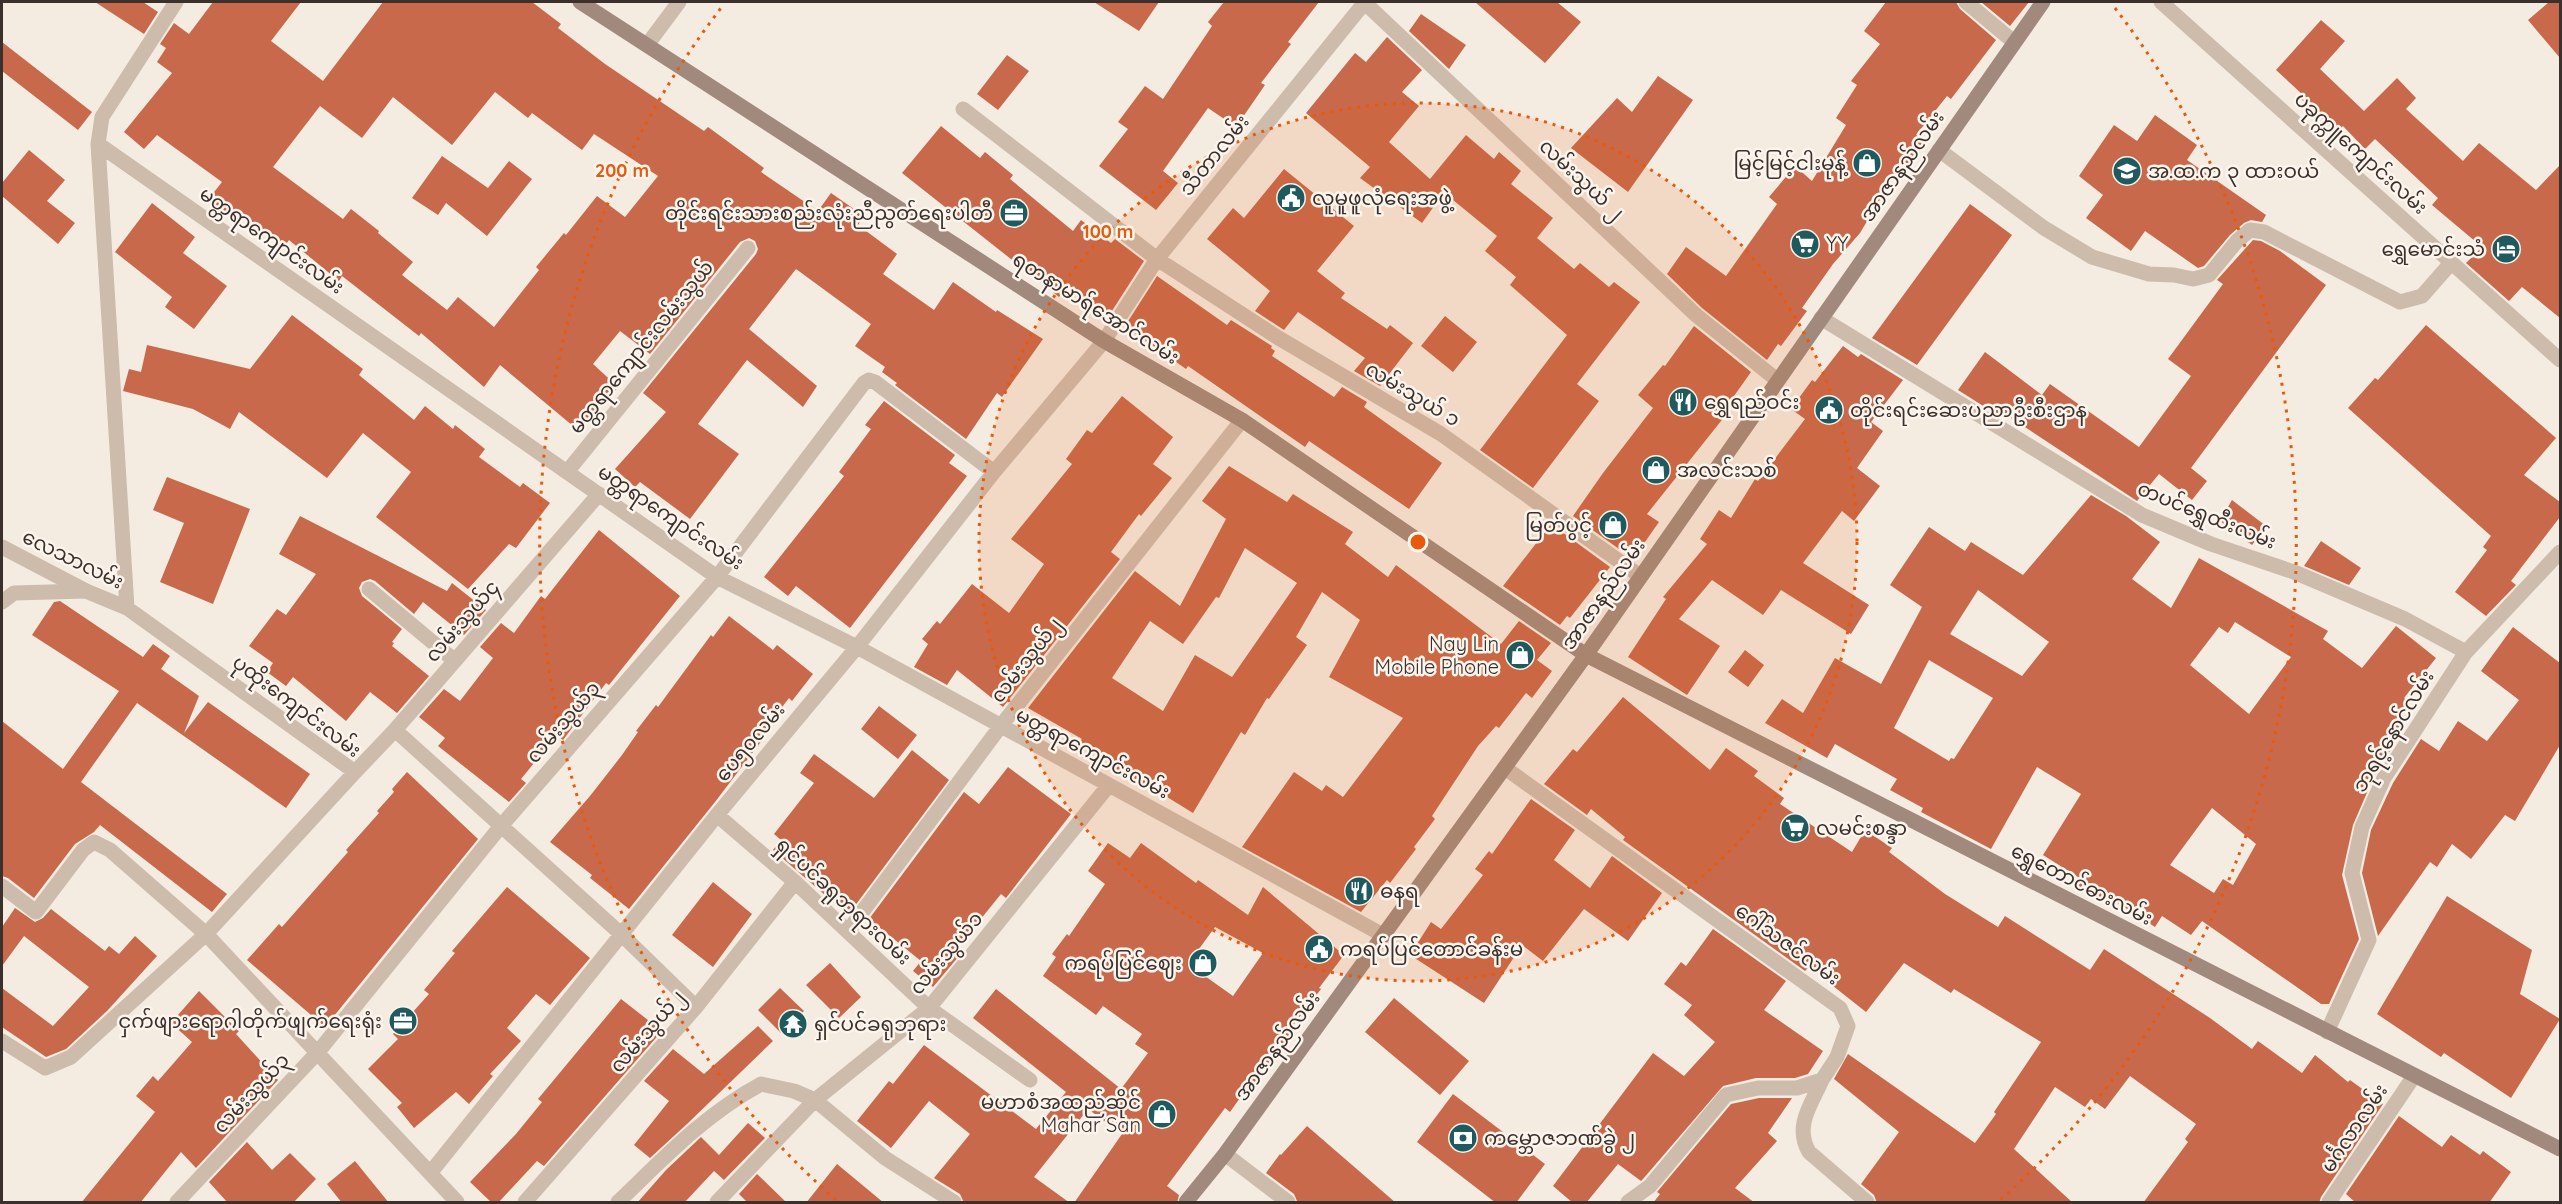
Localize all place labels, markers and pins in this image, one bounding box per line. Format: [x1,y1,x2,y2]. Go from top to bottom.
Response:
shop icon: မြင့်မြင့်ငါးမုန့် [1851,147,1883,179]
place label: မြင့်မြင့်ငါးမုန့် [1734,149,1849,180]
school or university icon: အ.ထ.က ၃ ထားဝယ် [2111,155,2143,187]
place label: အ.ထ.က ၃ ထားဝယ် [2148,157,2319,187]
public building icon: လူမူဖူလုံရေးအဖွဲ့ [1275,182,1307,214]
place label: လူမူဖူလုံရေးအဖွဲ့ [1312,185,1455,215]
office icon: တိုင်းရင်းသားစည်းလုံးညီညွတ်ရေးပါတီ [998,197,1030,229]
place label: တိုင်းရင်းသားစည်းလုံးညီညွတ်ရေးပါတီ [665,199,993,230]
supermarket icon: YY [1789,228,1821,260]
place label: YY [1826,231,1848,256]
hotel icon: ရွှေမောင်းသံ [2490,233,2522,265]
place label: ရွှေမောင်းသံ [2381,235,2485,265]
restaurant icon: ရွှေရည်ဝင်း [1667,386,1699,418]
place label: ရွှေရည်ဝင်း [1704,388,1800,418]
public building icon: တိုင်းရင်းဆေးပညာဦးစီးဌာန [1813,394,1845,426]
place label: တိုင်းရင်းဆေးပညာဦးစီးဌာန [1850,396,2087,427]
shop icon: အလင်းသစ် [1640,454,1672,486]
place label: အလင်းသစ် [1677,456,1777,482]
shop icon: မြတ်ပွင့် [1597,509,1629,541]
place label: မြတ်ပွင့် [1525,511,1592,541]
centre of rings [1408,532,1428,552]
place label: Nay Lin Mobile Phone [1375,631,1499,679]
shop icon: Nay Lin Mobile Phone [1504,639,1536,671]
supermarket icon: လမင်းစန္ဒာ [1779,812,1811,844]
place label: လမင်းစန္ဒာ [1816,814,1907,844]
restaurant icon: ဓနရ [1343,875,1375,907]
place label: ဓနရ [1380,878,1420,907]
public building icon: ကရပ်ပြင်တောင်ခန်းမ [1303,933,1335,965]
place label: ကရပ်ပြင်တောင်ခန်းမ [1340,935,1523,965]
shop icon: ကရပ်ပြင်ဈေး [1187,947,1219,979]
place label: ကရပ်ပြင်ဈေး [1064,949,1182,979]
office icon: ငှက်ဖျားရောဂါတိုက်ဖျက်ရေးရုံး [387,1005,419,1037]
place label: ငှက်ဖျားရောဂါတိုက်ဖျက်ရေးရုံး [118,1007,382,1038]
temple icon: ရှင်ပင်ခရုဘုရား [777,1008,809,1040]
place label: ရှင်ပင်ခရုဘုရား [814,1010,946,1041]
place label: မဟာစံအထည်ဆိုင် Mahar San [981,1088,1141,1137]
shop icon: မဟာစံအထည်ဆိုင် Mahar San [1146,1098,1178,1130]
bank icon: ကမ္ဘောဇဘဏ်ခွဲ ၂ [1447,1122,1479,1154]
place label: ကမ္ဘောဇဘဏ်ခွဲ ၂ [1484,1124,1635,1154]

